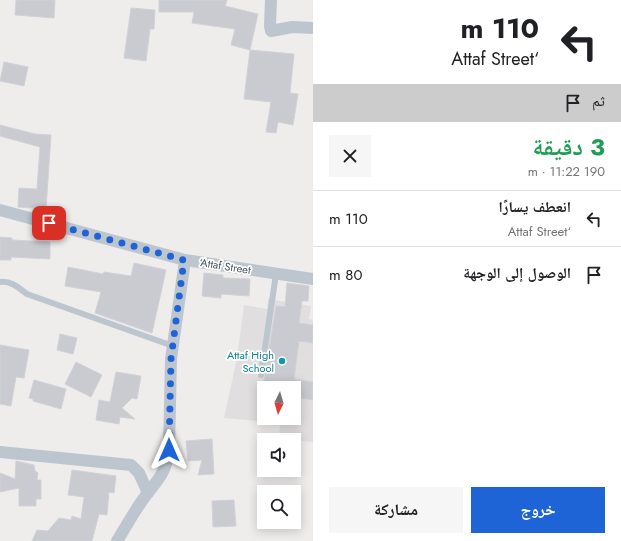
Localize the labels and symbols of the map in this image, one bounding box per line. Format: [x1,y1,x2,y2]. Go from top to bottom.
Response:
pin [32,206,66,240]
street label: ‘Attaf Street [198,254,252,278]
place label: Attaf High School [227,347,274,376]
marker: Attaf High School [277,356,287,366]
north arrow [257,381,301,425]
position arrow [148,429,190,471]

